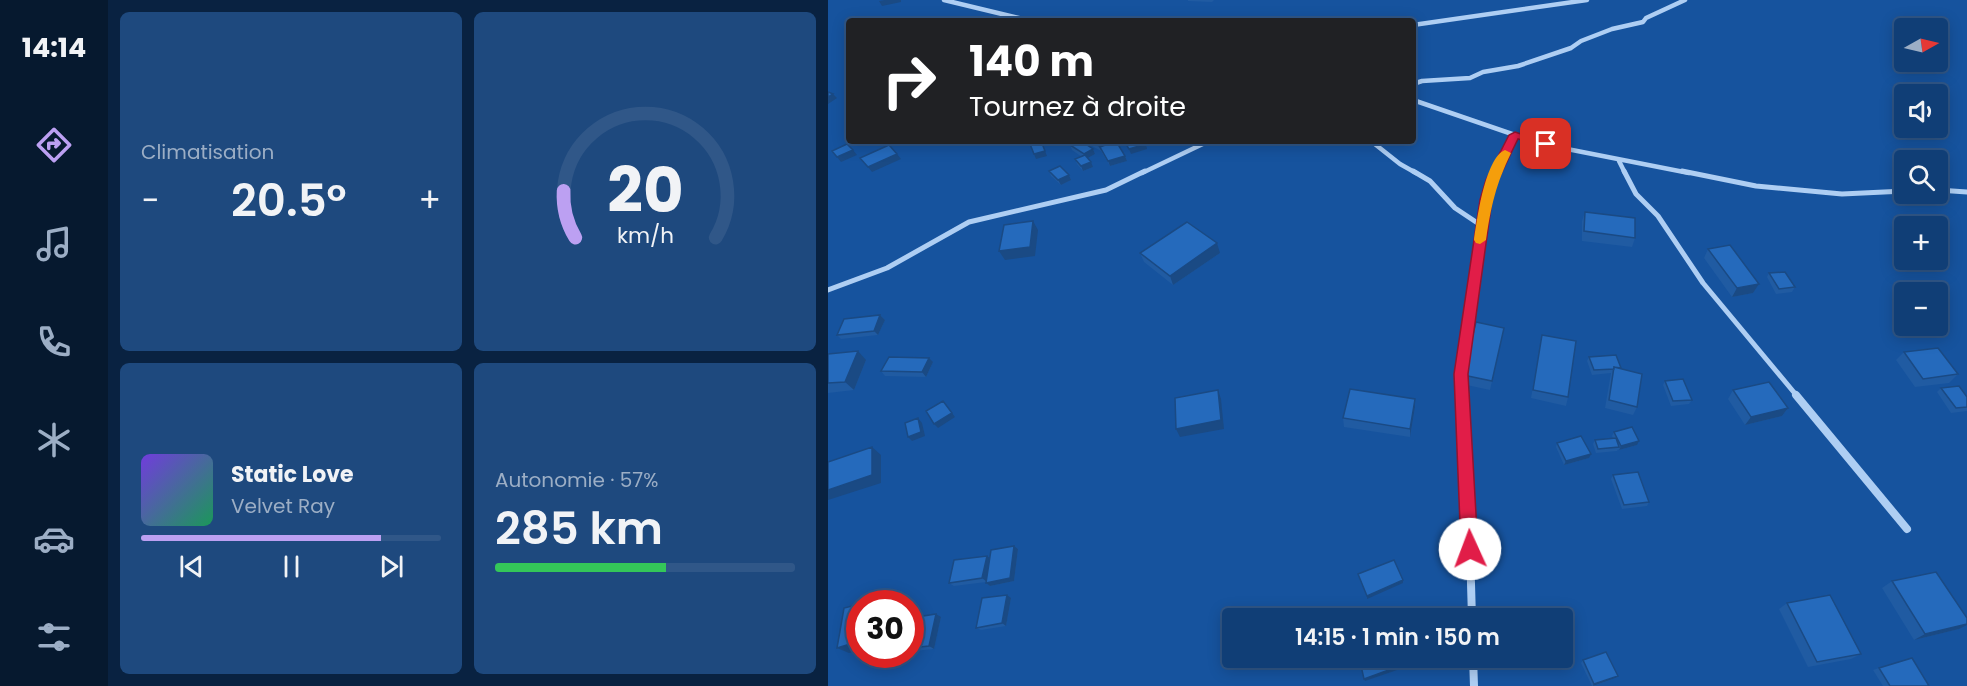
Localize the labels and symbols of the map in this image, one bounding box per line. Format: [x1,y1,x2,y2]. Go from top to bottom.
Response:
north arrow [1894,18,1948,72]
pin [1520,118,1571,169]
position arrow [1438,517,1502,581]
speed limit sign: 30 [846,590,924,668]

